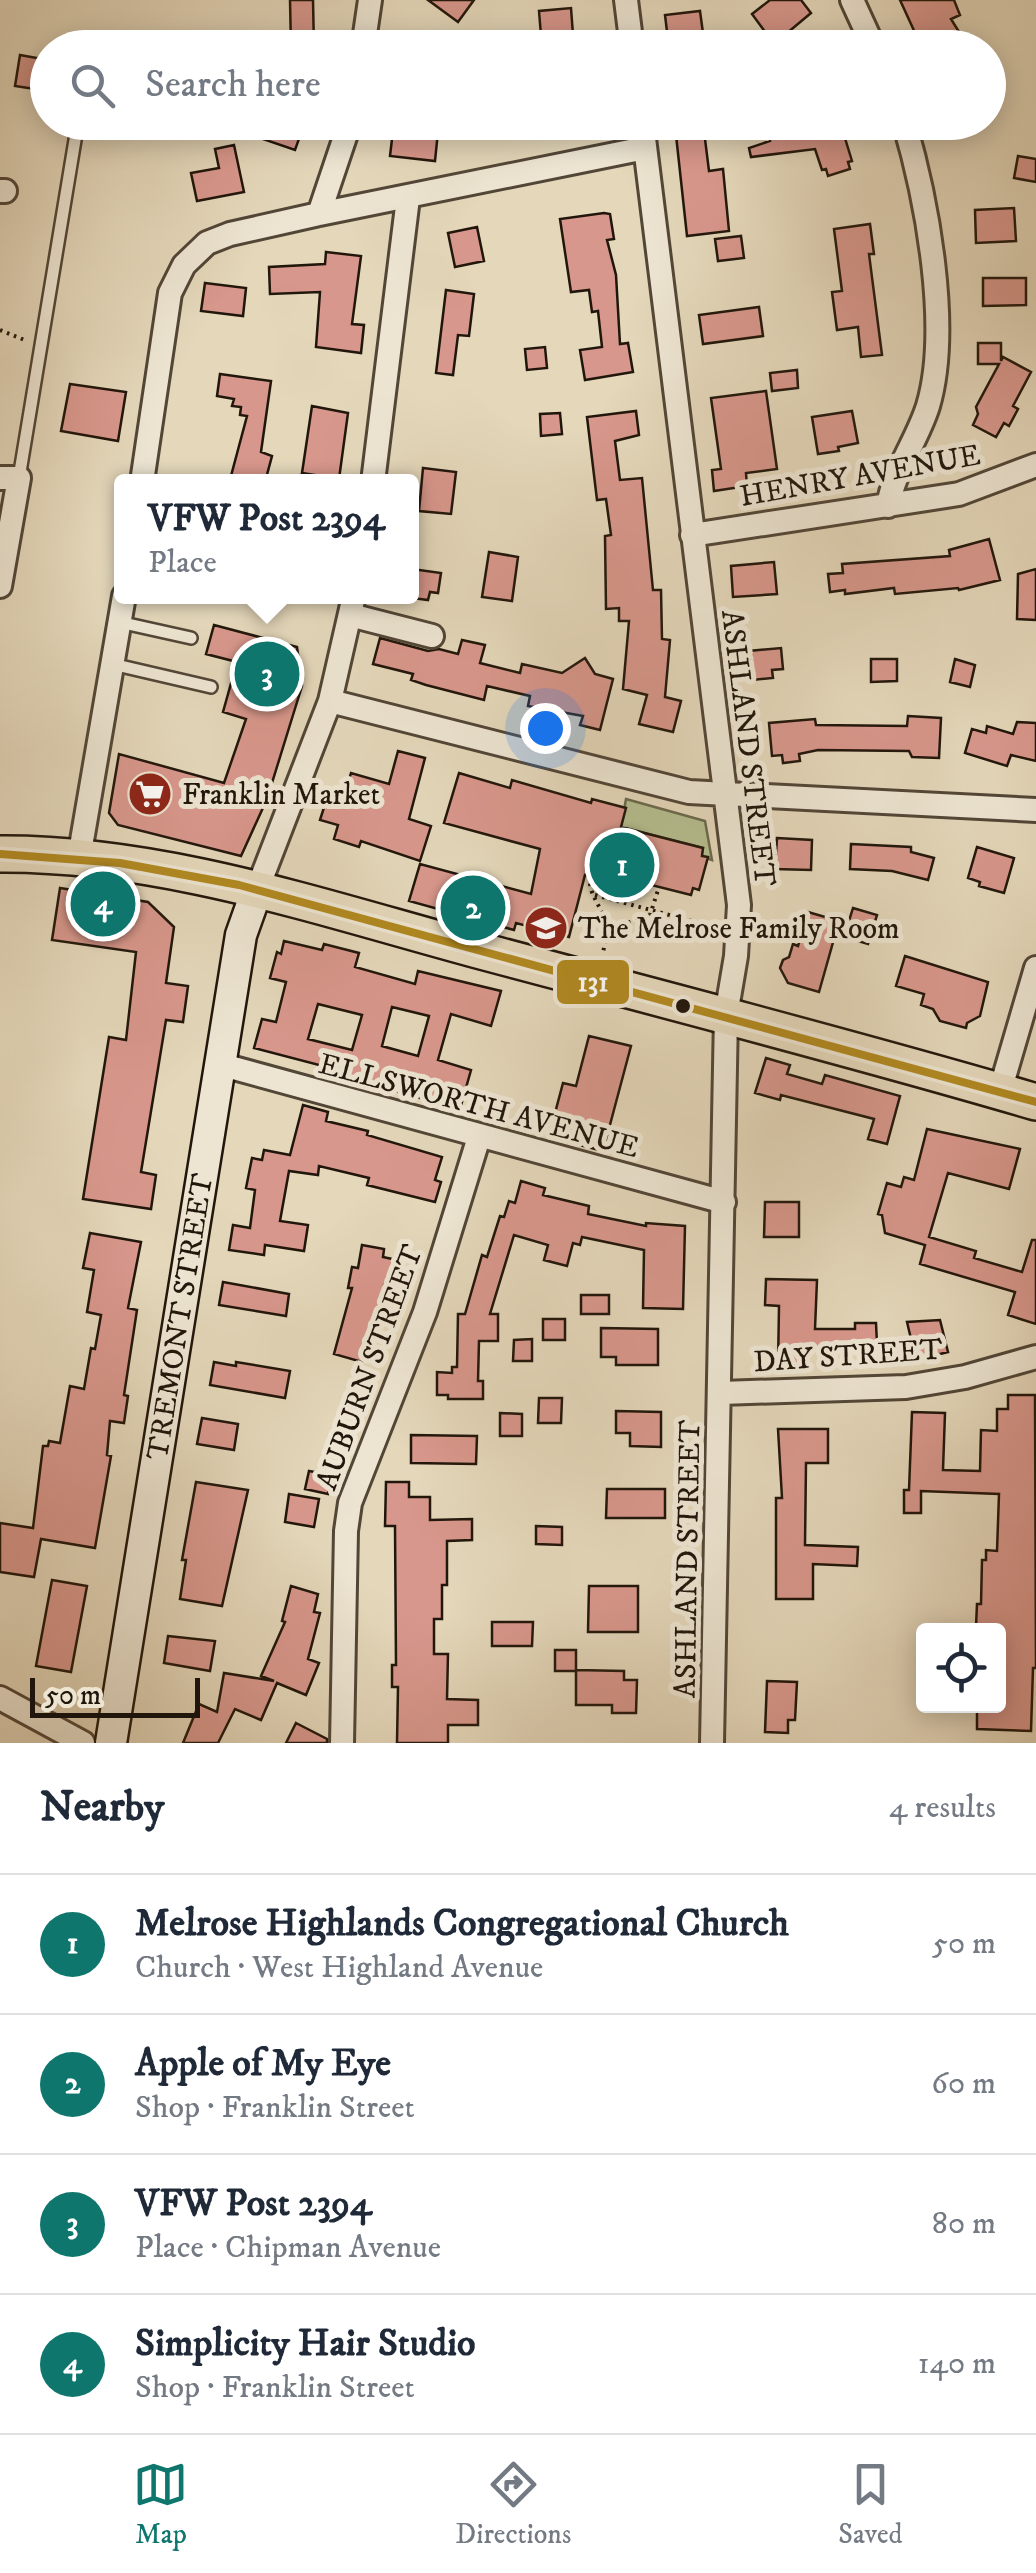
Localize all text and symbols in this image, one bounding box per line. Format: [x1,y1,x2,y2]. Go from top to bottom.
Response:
search box [30,30,1006,140]
icon: search [65,58,120,113]
text: Search here [145,61,321,109]
street label: HENRY AVENUE [737,437,983,516]
popup [114,474,419,604]
text: VFW Post 2394 [148,495,385,543]
text: Place [148,543,217,583]
street label: ASHLAND STREET [712,608,783,889]
pin: 3 [234,636,300,712]
your location [520,703,571,754]
supermarket icon: Franklin Market [127,771,173,817]
place label: Franklin Market [182,777,380,814]
pin: 1 [590,828,654,902]
pin: 4 [70,866,136,942]
pin: 2 [440,870,506,946]
school or university icon: The Melrose Family Room [523,905,569,951]
place label: The Melrose Family Room [578,911,900,948]
line badge: 131 [555,958,631,1006]
text: 131 [577,965,609,1000]
unlabelled marker [673,996,693,1016]
street label: ELLSWORTH AVENUE [314,1046,643,1167]
street label: TREMONT STREET [140,1171,222,1463]
street label: AUBURN STREET [309,1240,432,1495]
street label: DAY STREET [752,1331,944,1382]
street label: ASHLAND STREET [668,1419,709,1698]
map controls [916,1623,1006,1713]
button: locate [916,1623,1006,1713]
scale bar [30,1673,200,1718]
text: 50 m [45,1678,101,1713]
text: Nearby [40,1782,164,1834]
text: 4 results [889,1788,996,1828]
text: Melrose Highlands Congregational Church [135,1900,789,1948]
text: 1 [67,1924,78,1964]
text: 50 m [932,1924,996,1964]
text: Church · West Highland Avenue [135,1948,543,1988]
text: Apple of My Eye [135,2040,391,2088]
text: 2 [65,2064,80,2104]
text: 60 m [931,2064,996,2104]
text: Shop · Franklin Street [135,2088,415,2128]
text: VFW Post 2394 [135,2180,372,2228]
text: 3 [67,2204,78,2244]
text: 80 m [932,2204,996,2244]
text: Place · Chipman Avenue [135,2228,441,2268]
text: Simplicity Hair Studio [135,2320,476,2368]
text: 4 [63,2344,82,2384]
text: 140 m [918,2344,996,2384]
text: Shop · Franklin Street [135,2368,415,2408]
tab: Map [133,2457,188,2552]
tab: Directions [455,2457,571,2552]
tab: Saved [838,2457,903,2552]

